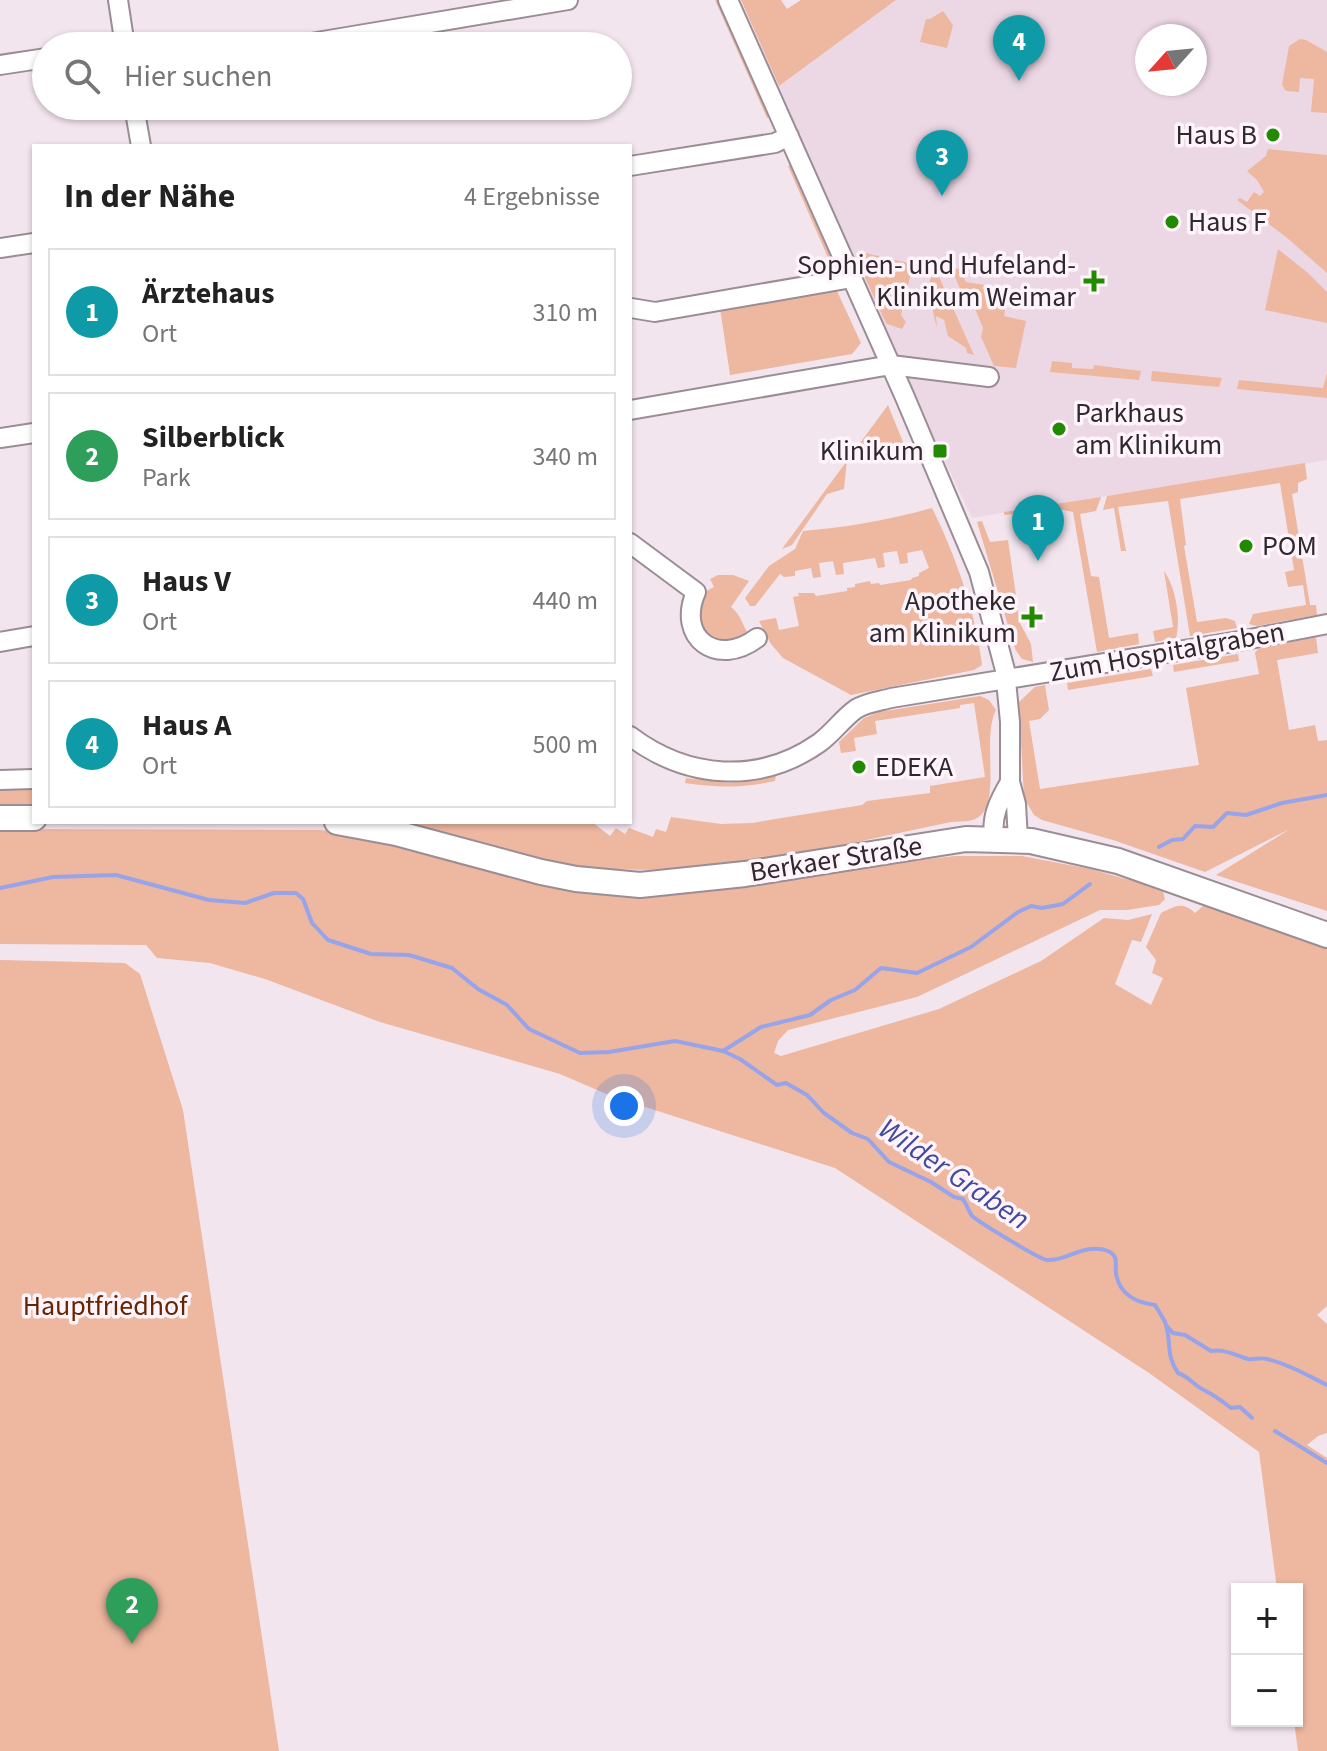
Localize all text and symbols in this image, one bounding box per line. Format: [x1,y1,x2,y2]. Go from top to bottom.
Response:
pin: 4 [993,15,1045,81]
north arrow [1135,24,1207,96]
search box [32,32,632,120]
icon: search [60,54,104,98]
text: Hier suchen [124,55,272,98]
place label: Haus B [1176,115,1257,155]
marker: Haus B [1264,126,1282,144]
pin: 3 [916,130,968,196]
text: In der Nähe [64,172,235,221]
text: 4 Ergebnisse [464,178,600,215]
place label: Haus F [1188,202,1267,242]
marker: Haus F [1163,213,1181,231]
place label: Sophien- und Hufeland- Klinikum Weimar [797,245,1076,317]
marker: Sophien- und Hufeland- Klinikum Weimar [1083,270,1105,292]
text: Ärztehaus [142,272,274,315]
text: 1 [85,294,99,331]
text: 310 m [532,294,598,331]
text: Ort [142,315,177,352]
place label: Parkhaus am Klinikum [1075,393,1222,465]
text: Silberblick [142,416,285,459]
marker: Parkhaus am Klinikum [1050,420,1068,438]
place label: Klinikum [820,431,924,471]
text: 2 [85,438,99,475]
text: 340 m [532,438,598,475]
marker: Klinikum [931,442,949,460]
text: Park [142,459,191,496]
pin: 1 [1012,495,1064,561]
place label: POM [1262,526,1317,566]
marker: POM [1237,537,1255,555]
text: Haus V [142,560,231,603]
place label: Apotheke am Klinikum [869,581,1016,653]
text: 3 [85,582,99,619]
text: 440 m [532,582,598,619]
text: Ort [142,603,177,640]
marker: Apotheke am Klinikum [1023,608,1041,626]
street label: Zum Hospitalgraben [1046,612,1288,692]
text: Haus A [142,704,232,747]
text: 4 [85,726,99,763]
text: 500 m [532,726,598,763]
text: Ort [142,747,177,784]
place label: EDEKA [875,747,954,787]
marker: EDEKA [850,758,868,776]
street label: Berkaer Straße [747,826,925,892]
your location [604,1086,644,1126]
water label: Wilder Graben [870,1108,1038,1240]
park label: Hauptfriedhof [23,1286,188,1326]
pin: 2 [106,1578,158,1644]
map controls [1231,1583,1303,1727]
button: + [1231,1583,1303,1655]
button: − [1231,1655,1303,1727]

